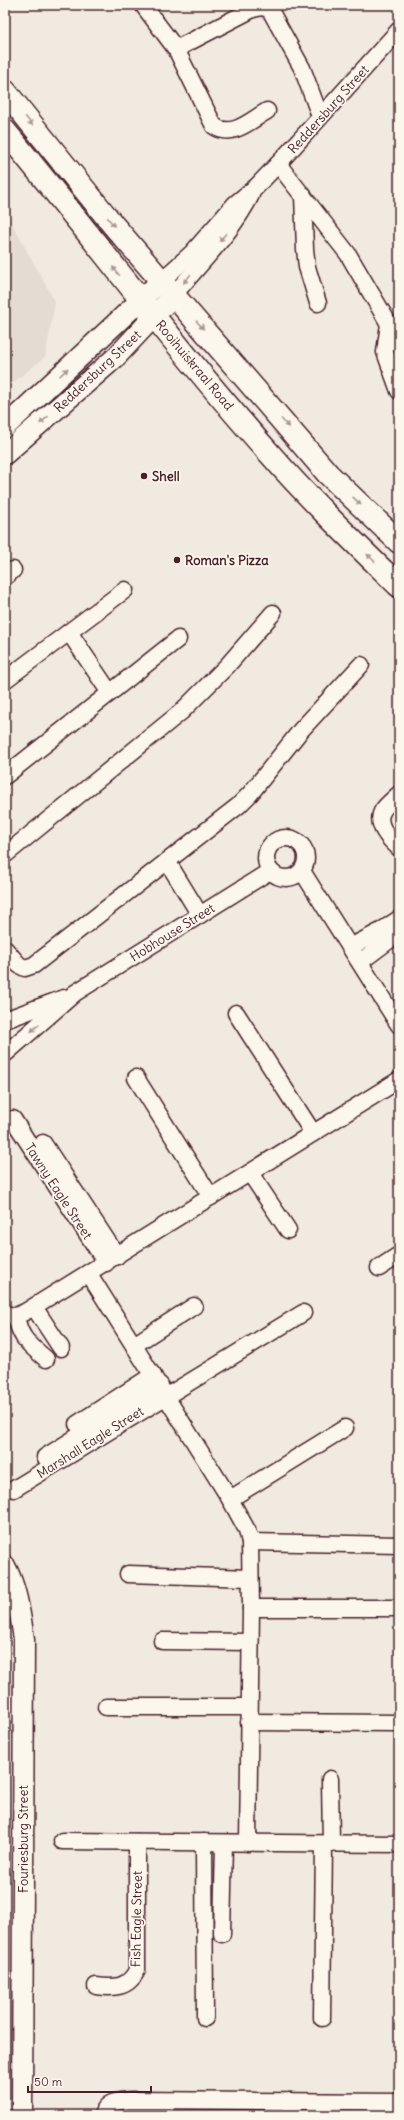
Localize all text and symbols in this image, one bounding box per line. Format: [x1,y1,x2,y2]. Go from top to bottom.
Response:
street label: Reddersburg Street [284,61,373,157]
one-way arrow [25,115,34,126]
one-way arrow [107,217,115,228]
one-way arrow [218,232,227,243]
one-way arrow [112,265,120,276]
one-way arrow [183,274,191,285]
street label: Rooihuiskraal Road [152,317,238,414]
one-way arrow [195,320,204,330]
street label: Reddersburg Street [50,326,145,416]
one-way arrow [59,367,69,377]
one-way arrow [39,415,50,424]
one-way arrow [280,418,289,428]
place label: Shell [152,468,180,485]
marker: Shell [139,471,149,481]
one-way arrow [352,496,362,506]
place label: Roman's Pizza [185,552,269,569]
one-way arrow [366,553,376,563]
marker: Roman's Pizza [172,555,182,565]
street label: Hobhouse Street [127,899,218,965]
one-way arrow [30,1023,40,1033]
street label: Tawny Eagle Street [21,1140,96,1243]
street label: Marshall Eagle Street [34,1402,147,1482]
street label: Fouriesburg Street [15,1784,32,1893]
street label: Fish Eagle Street [127,1870,146,1967]
scale bar [28,2068,151,2094]
text: 50 m [34,2074,63,2089]

